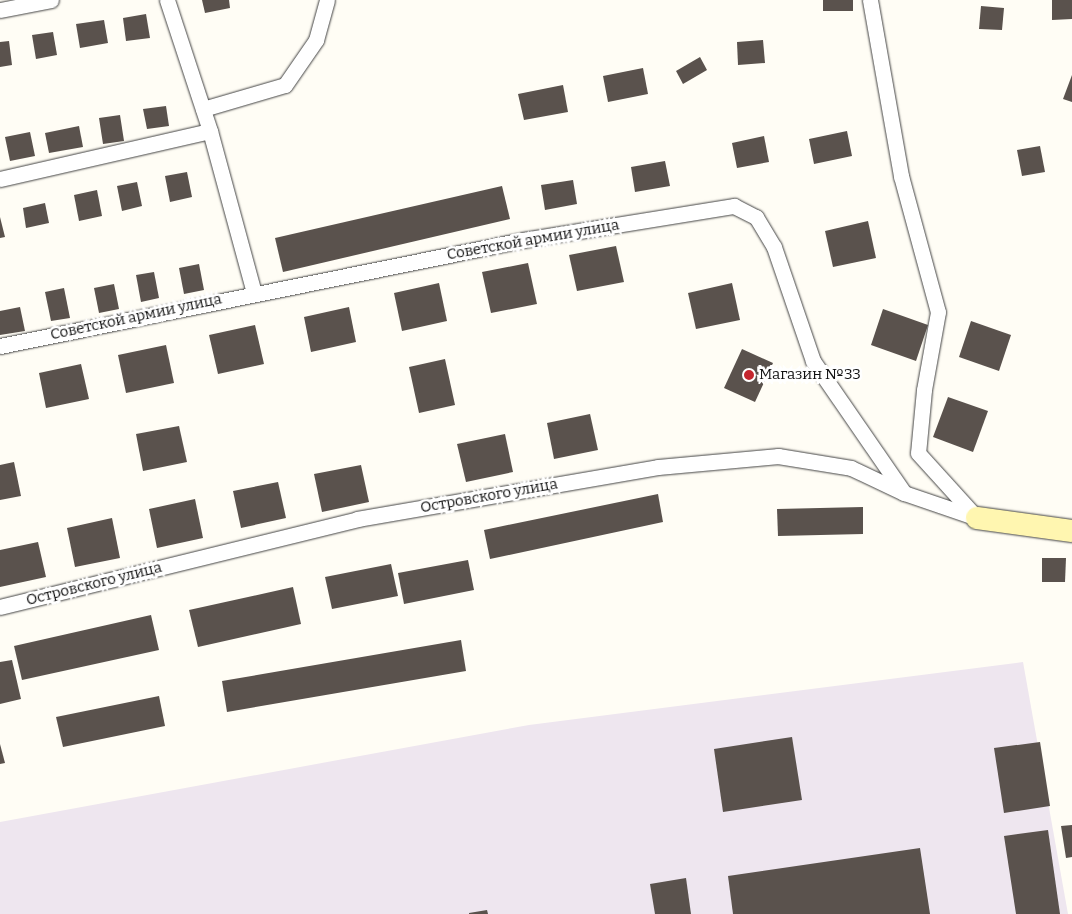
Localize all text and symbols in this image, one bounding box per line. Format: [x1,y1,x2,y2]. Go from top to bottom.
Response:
street label: Советской армии улица [445,216,621,264]
street label: Советской армии улица [49,290,223,344]
place label: Магазин №33 [759,366,861,384]
marker: Магазин №33 [743,369,755,381]
street label: Островского улица [419,475,559,517]
street label: Островского улица [24,558,164,610]

